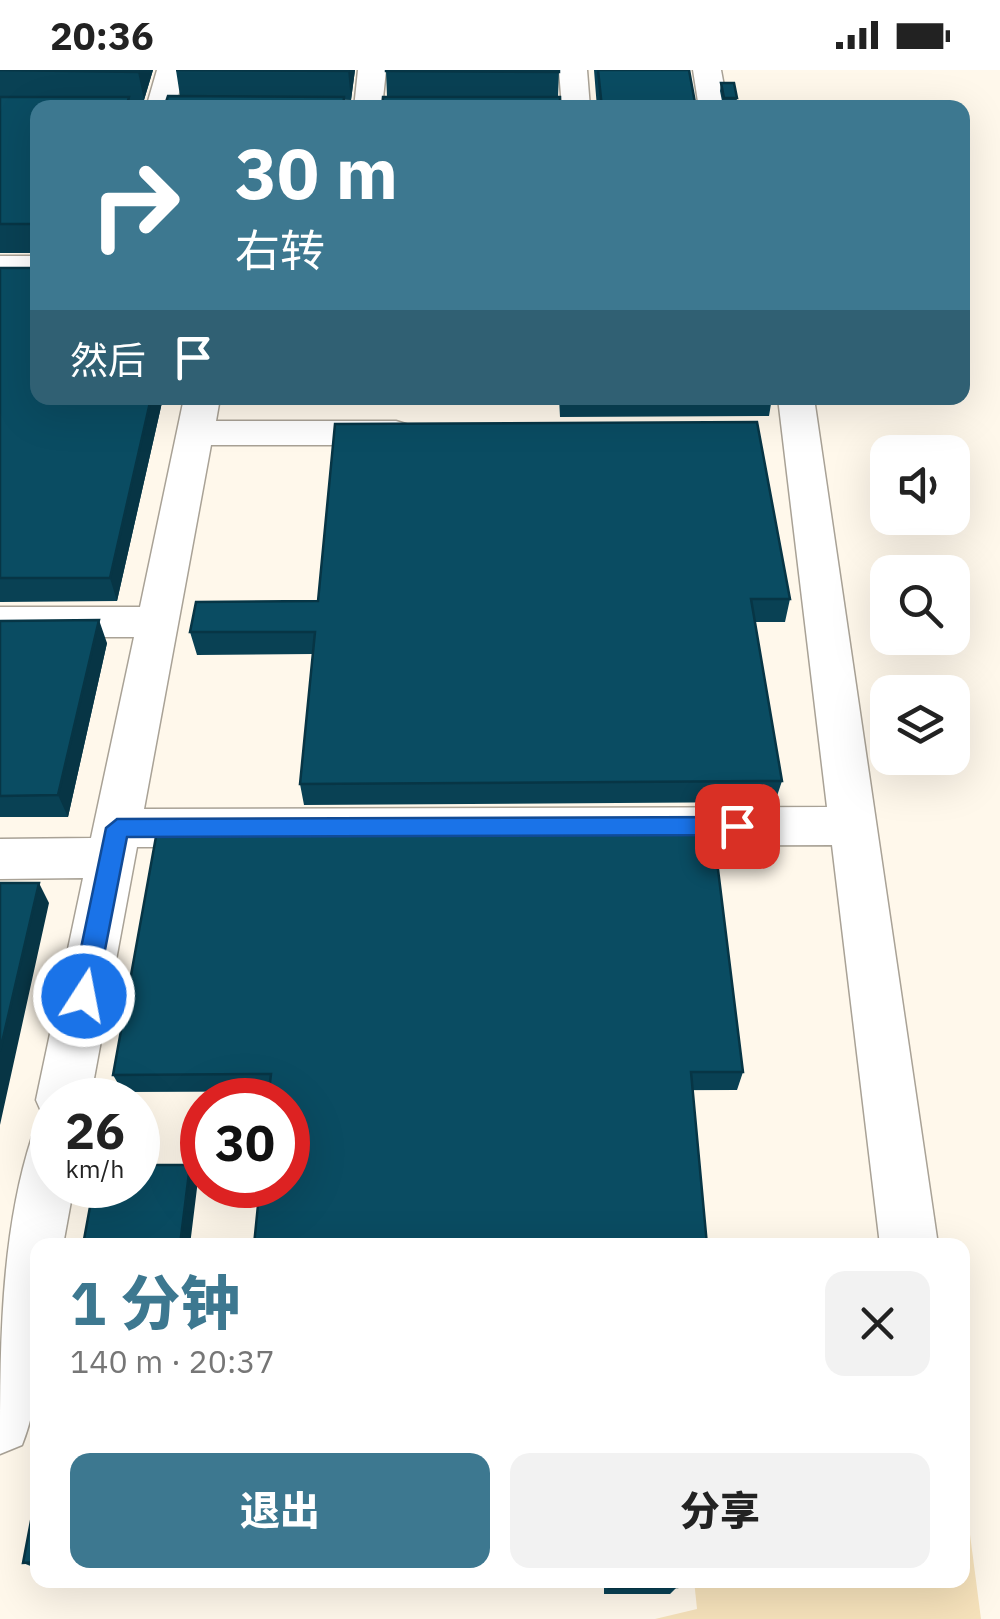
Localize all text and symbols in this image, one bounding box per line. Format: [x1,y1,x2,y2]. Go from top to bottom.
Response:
text: 20:36 [50,11,154,60]
text: 30 m [235,127,398,218]
icon: right [70,140,200,270]
text: 右转 [235,221,325,279]
icon: arrive [166,330,221,385]
text: 然后 [70,335,146,384]
map controls [870,435,970,775]
button: sound [870,435,970,535]
button: search [870,555,970,655]
button: layers [870,675,970,775]
pin [695,784,780,869]
icon: arrive [710,799,765,854]
position arrow [32,944,136,1048]
speed limit sign: 30 [180,1078,310,1208]
text: 26 [65,1098,125,1163]
text: km/h [66,1152,124,1185]
text: 1 分钟 [70,1263,240,1342]
button: close [825,1271,930,1376]
text: 140 m · 20:37 [70,1340,275,1382]
button: 退出 [70,1453,490,1568]
button: 分享 [510,1453,930,1568]

